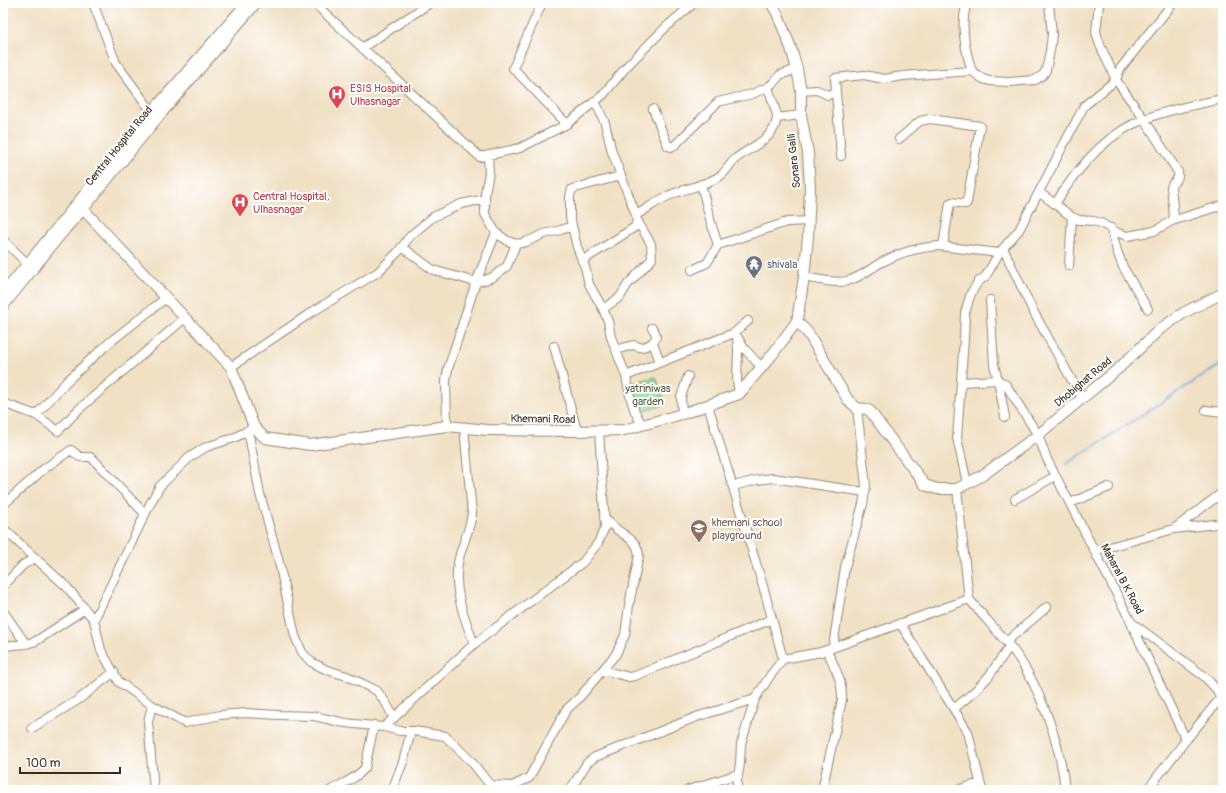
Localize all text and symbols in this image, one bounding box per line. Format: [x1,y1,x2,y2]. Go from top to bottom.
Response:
place label: ESIS Hospital Ulhasnagar [350,82,411,108]
hospital icon: ESIS Hospital Ulhasnagar [327,84,347,109]
street label: Central Hospital Road [83,103,155,189]
street label: Sonara Galli [785,133,803,189]
place label: Central Hospital, Ulhasnagar [253,190,330,216]
hospital icon: Central Hospital, Ulhasnagar [230,192,250,217]
temple icon: shivala [744,254,764,279]
place label: shivala [767,258,797,271]
street label: Dhobighat Road [1052,354,1114,410]
park label: yatriniwas garden [624,382,671,408]
street label: Khemani Road [510,412,576,426]
place label: khemani school playground [712,516,782,542]
school or university icon: khemani school playground [689,518,709,543]
street label: Maharal B K Road [1098,542,1146,616]
scale bar [20,749,120,775]
text: 100 m [26,756,61,771]

